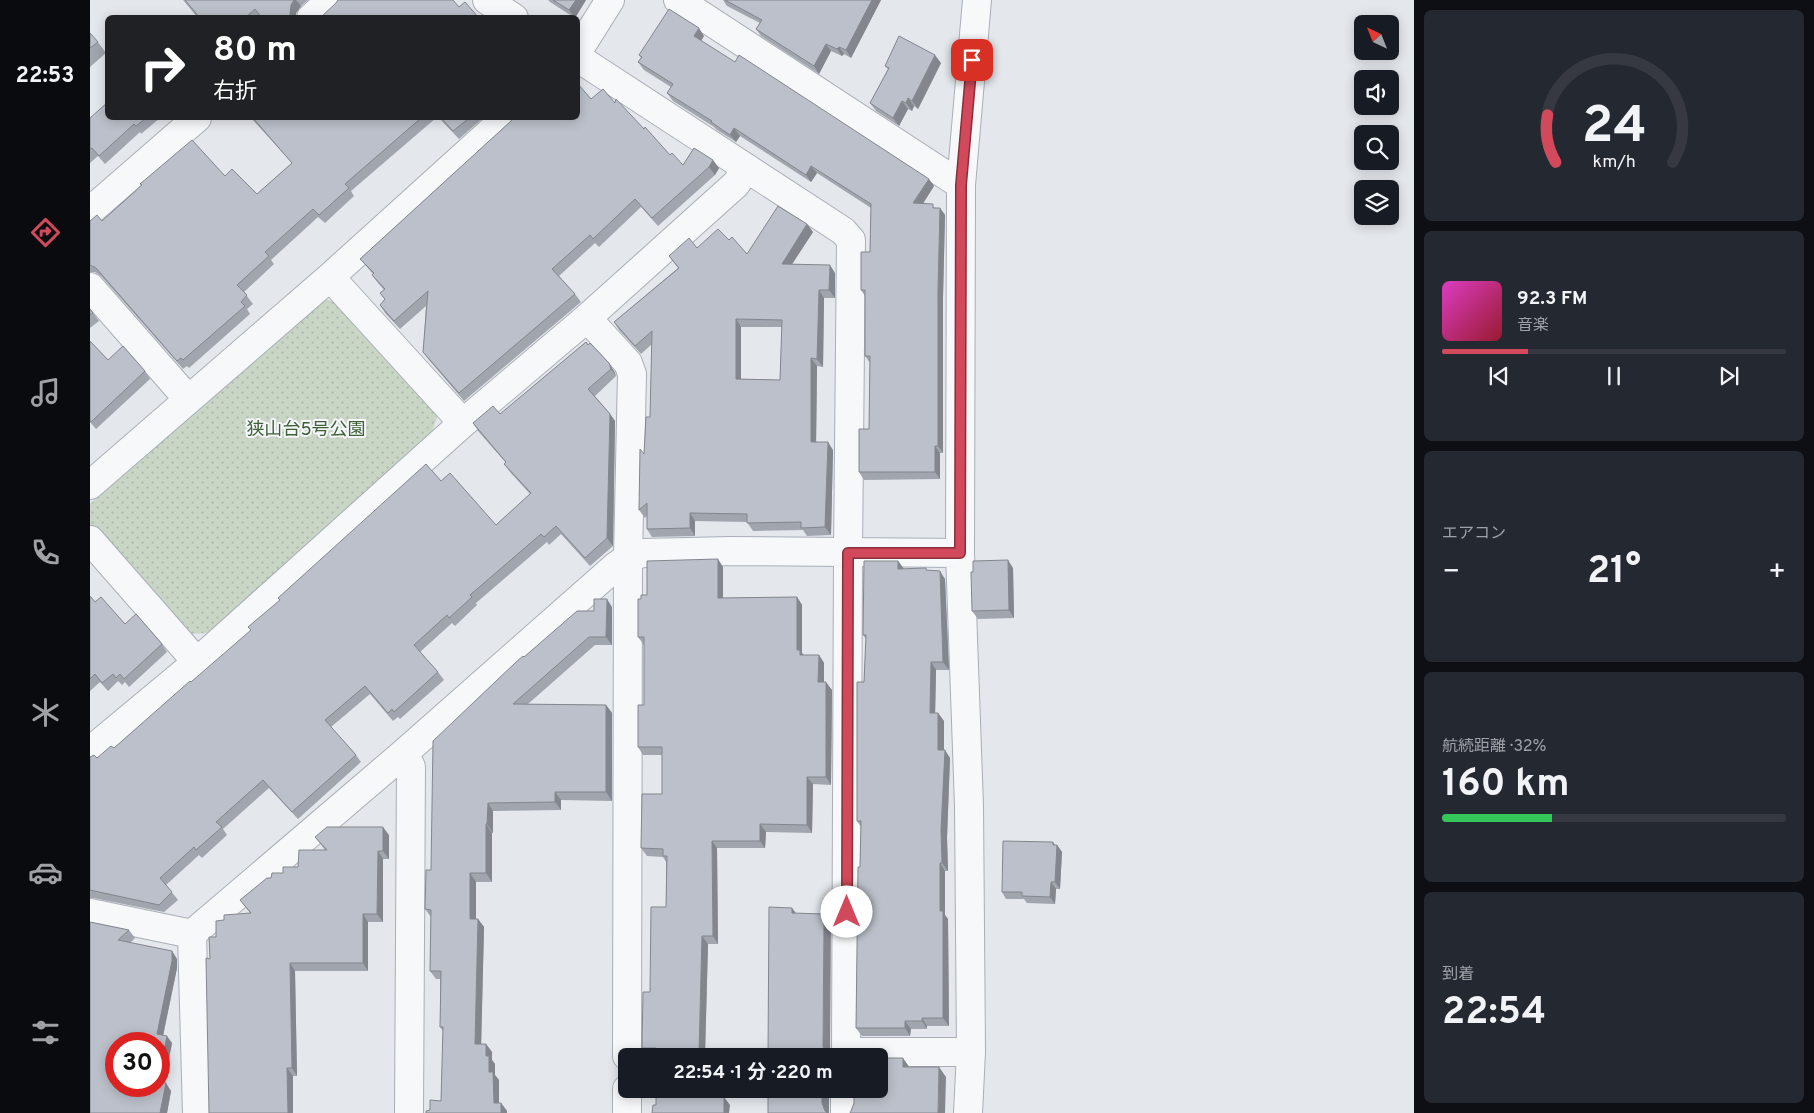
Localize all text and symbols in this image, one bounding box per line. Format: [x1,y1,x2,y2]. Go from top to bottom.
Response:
north arrow [1354,15,1399,60]
map controls [1354,15,1399,225]
text: 80 m [213,29,297,73]
icon: right [130,35,195,100]
pin [951,39,993,81]
icon: arrive [958,46,986,74]
text: 22:53 [16,63,74,90]
button: sound [1354,70,1399,115]
text: 右折 [213,79,257,106]
text: 24 [1581,95,1647,161]
button: search [1354,125,1399,170]
text: km/h [1592,151,1636,174]
button: layers [1354,180,1399,225]
icon: directions [28,215,63,250]
text: 92.3 FM [1517,287,1587,311]
text: 音楽 [1517,316,1549,336]
icon: previous [1485,362,1513,390]
icon: pause [1600,362,1628,390]
icon: next [1715,362,1743,390]
icon: music [28,375,63,410]
park label: 狭山台5号公園 [246,419,366,442]
text: エアコン [1442,524,1506,544]
icon: phone [28,535,63,570]
text: 21° [1587,548,1641,597]
text: − [1442,555,1460,591]
text: + [1768,555,1786,591]
icon: climate [28,695,63,730]
text: 航続距離 · 32% [1442,737,1547,757]
text: 160 km [1442,761,1570,810]
icon: car [28,855,63,890]
position arrow [820,885,872,937]
text: 到着 [1442,965,1474,985]
text: 22:54 [1442,989,1546,1038]
icon: filters [28,1015,63,1050]
speed limit sign: 30 [105,1032,170,1097]
text: 22:54 · 1 分 · 220 m [673,1061,833,1085]

